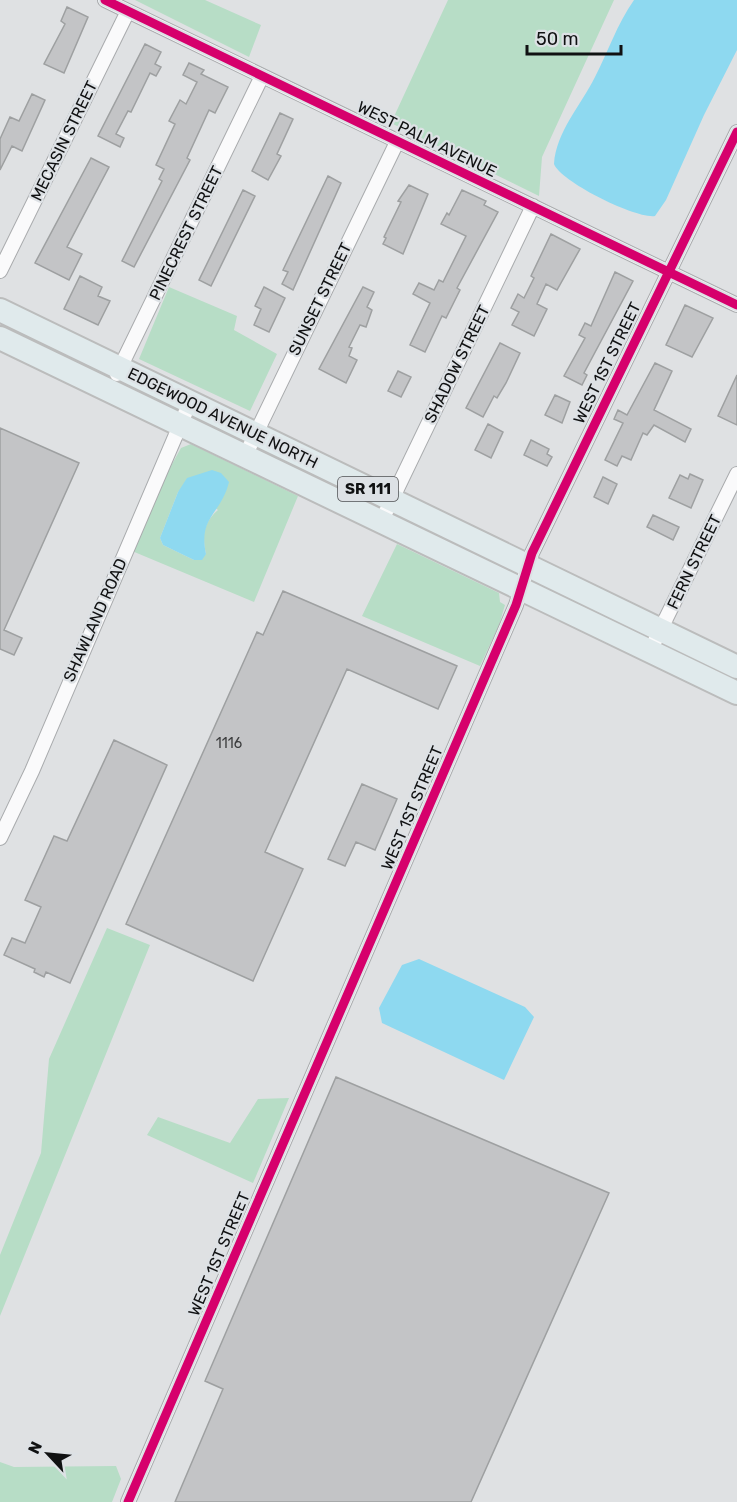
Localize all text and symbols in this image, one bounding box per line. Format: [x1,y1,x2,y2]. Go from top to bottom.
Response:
scale bar [527,18,622,56]
text: 50 m [536,28,579,50]
street label: MECASIN STREET [27,78,101,204]
street label: WEST PALM AVENUE [354,97,500,181]
street label: PINECREST STREET [145,163,227,303]
street label: SUNSET STREET [285,240,355,358]
street label: WEST 1ST STREET [569,299,645,427]
street label: SHADOW STREET [420,302,494,426]
street label: EDGEWOOD AVENUE NORTH [125,364,321,472]
road number: SR 111 [338,477,398,501]
street label: FERN STREET [663,512,725,612]
street label: SHAWLAND ROAD [59,555,131,685]
house number: 1116 [216,735,242,752]
street label: WEST 1ST STREET [377,743,447,873]
street label: WEST 1ST STREET [184,1189,254,1319]
north arrow [18,1424,78,1484]
text: N [24,1438,46,1457]

